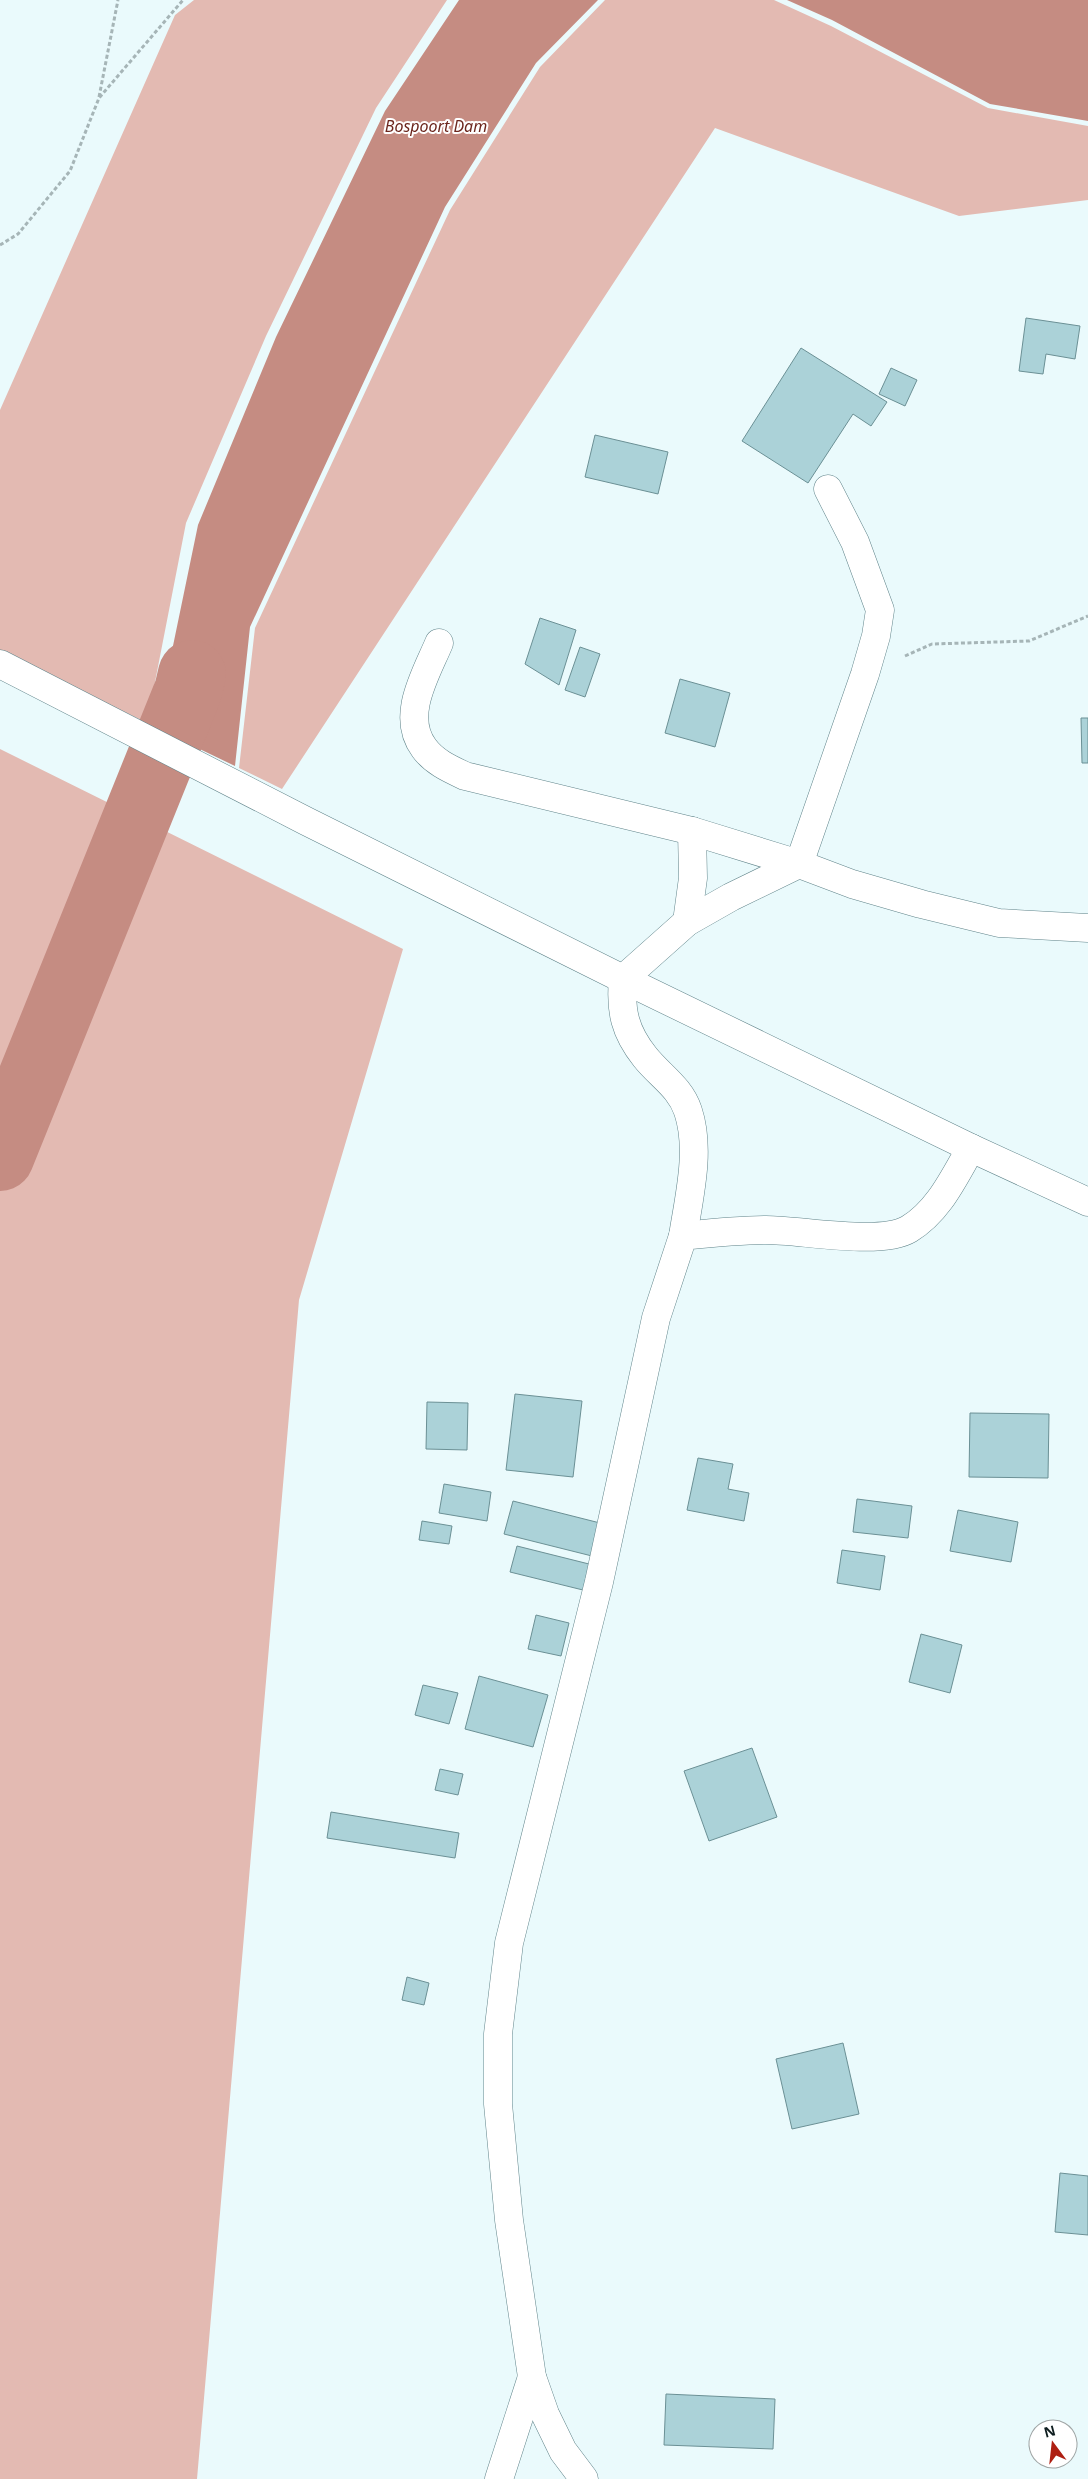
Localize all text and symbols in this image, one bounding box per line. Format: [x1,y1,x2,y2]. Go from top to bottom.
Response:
water label: Bospoort Dam [385,115,487,137]
north arrow [1028,2419,1078,2469]
text: N [1042,2420,1057,2442]

